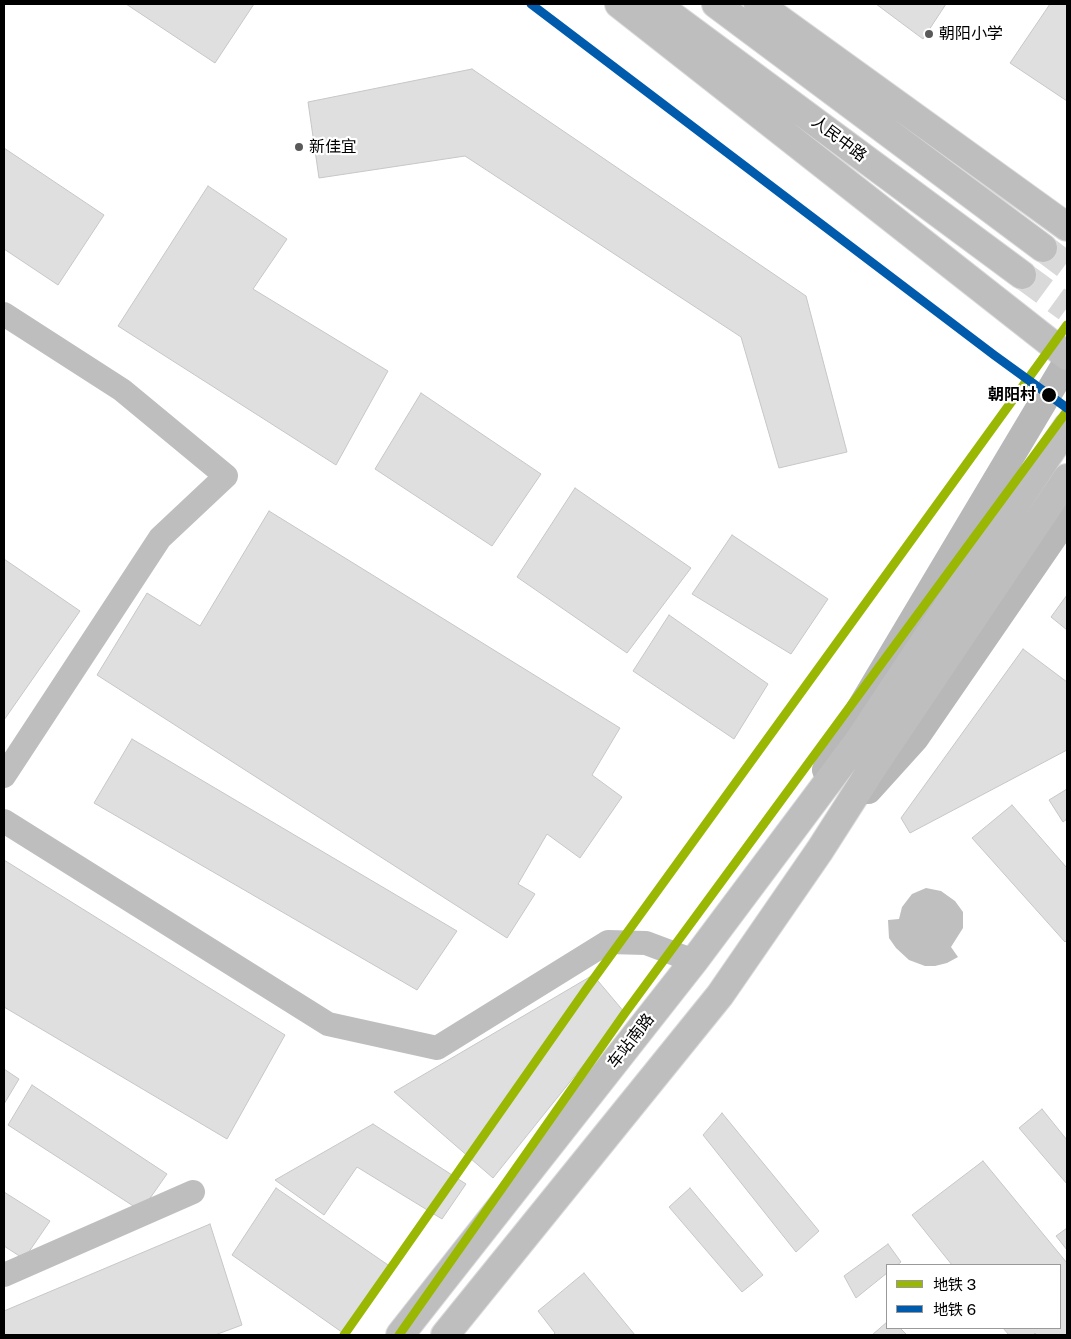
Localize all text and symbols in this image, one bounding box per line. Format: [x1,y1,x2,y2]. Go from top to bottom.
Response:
place label: 朝阳小学 [939,24,1003,44]
marker: 朝阳小学 [923,28,935,40]
street label: 人民中路 [808,112,870,166]
place label: 新佳宜 [309,137,357,157]
marker: 新佳宜 [293,141,305,153]
place label: 朝阳村 [988,385,1036,405]
marker: 朝阳村 [1040,386,1058,404]
street label: 车站南路 [604,1010,658,1072]
legend [886,1264,1061,1329]
text: 地铁 3 [933,1276,976,1293]
text: 地铁 6 [933,1301,976,1318]

